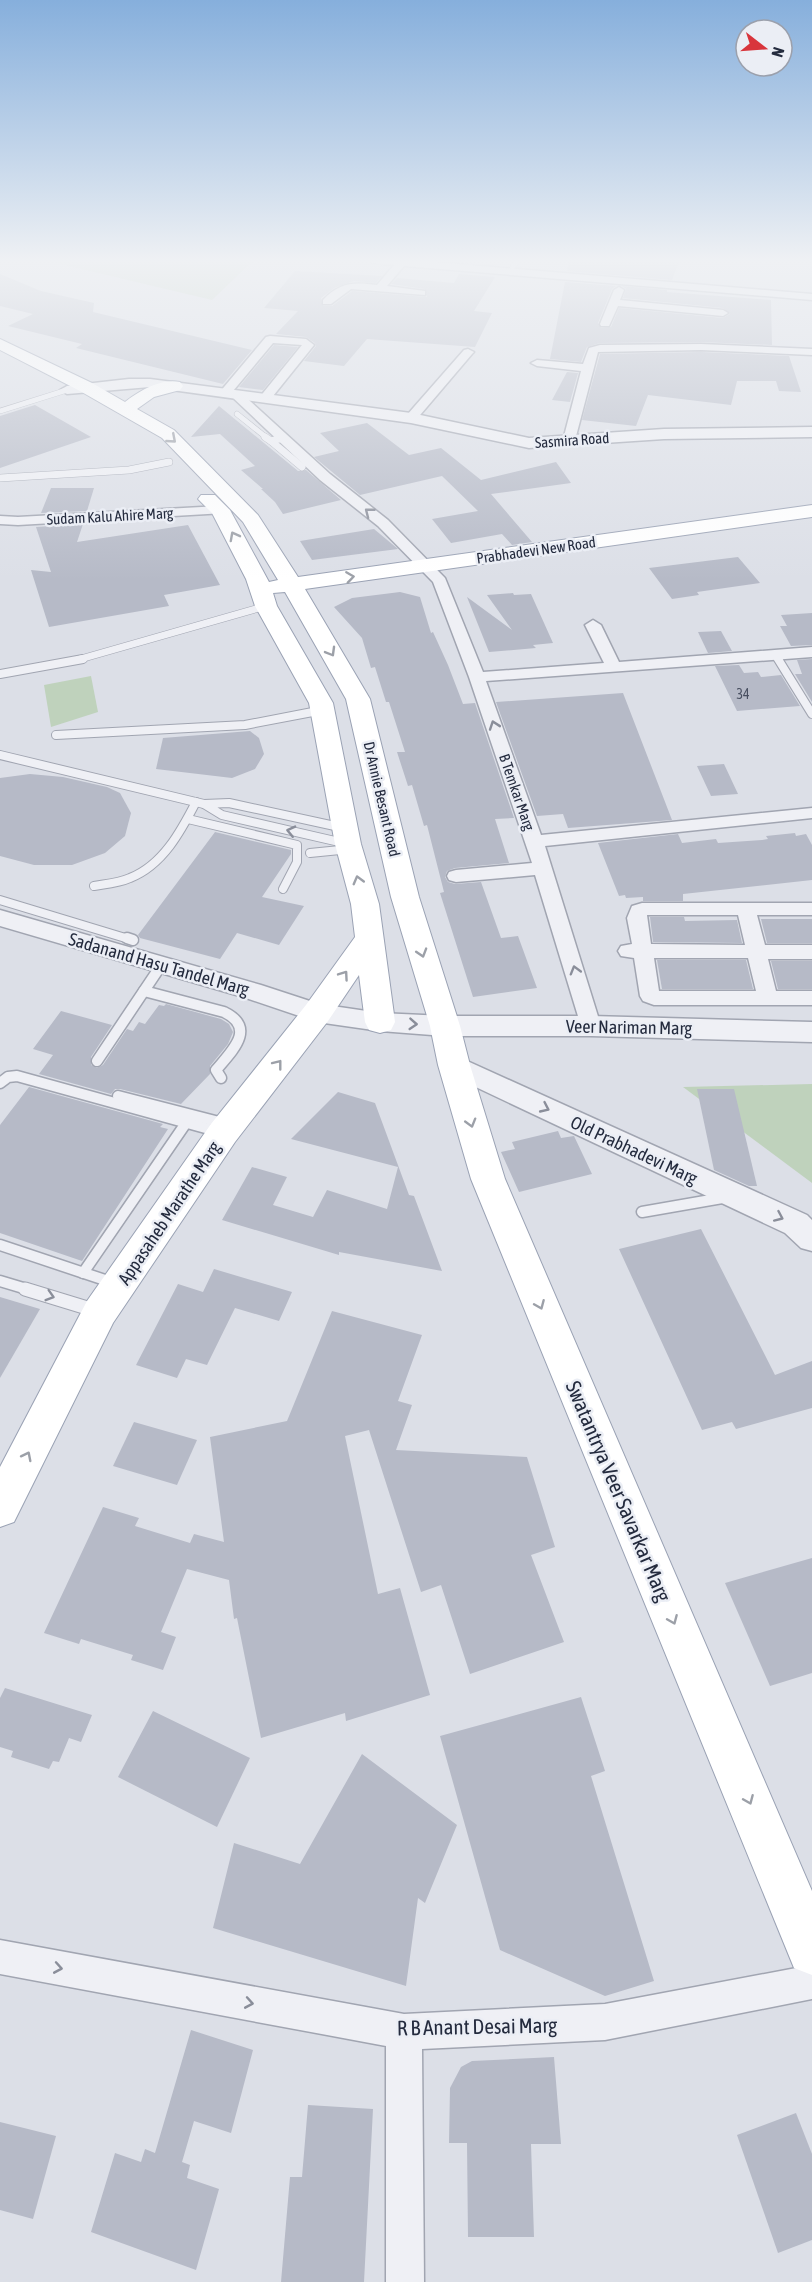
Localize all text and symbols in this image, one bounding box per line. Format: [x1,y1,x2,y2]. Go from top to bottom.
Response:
north arrow [734,18,794,78]
text: N [768,45,788,60]
street label: Sasmira Road [534,429,610,451]
one-way arrow [165,432,176,443]
street label: Sudam Kalu Ahire Marg [46,504,174,528]
one-way arrow [365,508,376,519]
one-way arrow [230,532,241,542]
street label: Prabhadevi New Road [475,533,597,567]
one-way arrow [345,571,354,583]
one-way arrow [324,646,335,656]
house number: 34 [736,686,750,702]
one-way arrow [488,720,501,731]
street label: Dr Annie Besant Road [360,740,404,858]
street label: B Temkar Marg [496,751,538,833]
one-way arrow [287,825,297,838]
one-way arrow [353,875,366,885]
street label: Sadanand Hasu Tandel Marg [66,928,252,1000]
one-way arrow [415,947,428,958]
one-way arrow [570,965,582,976]
one-way arrow [337,971,348,982]
street label: Veer Nariman Marg [566,1015,693,1039]
one-way arrow [408,1017,417,1030]
one-way arrow [270,1059,281,1070]
one-way arrow [538,1100,549,1112]
street label: Old Prabhadevi Marg [567,1111,701,1189]
one-way arrow [464,1117,476,1128]
street label: Appasaheb Marathe Marg [113,1137,225,1289]
one-way arrow [772,1209,783,1221]
one-way arrow [44,1289,55,1301]
one-way arrow [533,1298,545,1309]
street label: Swatantrya Veer Savarkar Marg [562,1377,676,1605]
one-way arrow [19,1452,31,1463]
one-way arrow [666,1614,678,1625]
one-way arrow [742,1793,754,1804]
one-way arrow [52,1961,62,1974]
one-way arrow [244,1996,254,2009]
street label: R B Anant Desai Marg [397,2013,557,2039]

